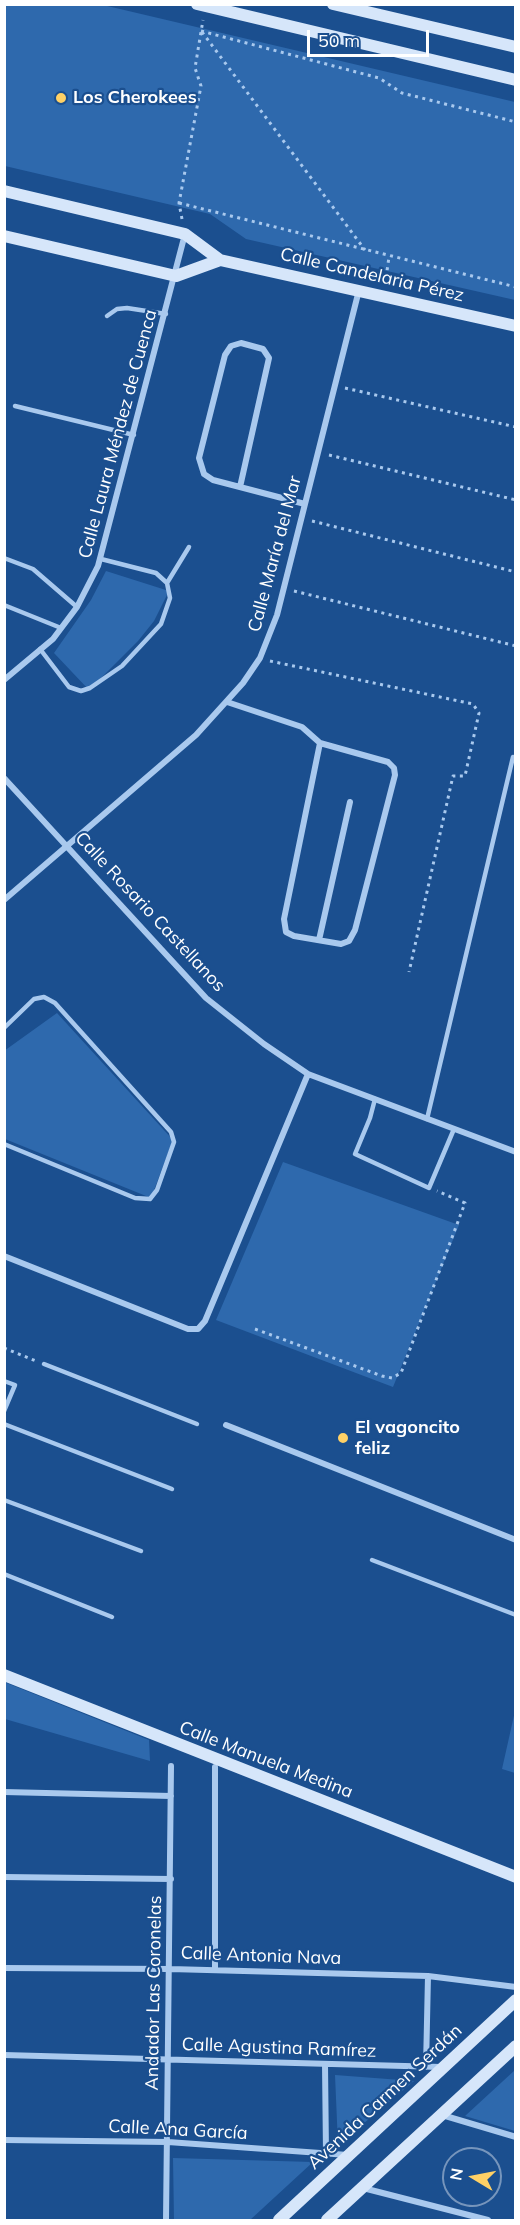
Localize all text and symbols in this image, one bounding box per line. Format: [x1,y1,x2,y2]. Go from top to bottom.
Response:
scale bar [310,18,432,56]
text: 50 m [318,29,360,52]
place label: Los Cherokees [73,87,197,109]
marker: Los Cherokees [54,91,68,105]
street label: Calle Candelaria Pérez [278,243,466,307]
street label: Calle Laura Méndez de Cuenca [74,307,162,561]
street label: Calle María del Mar [244,474,306,634]
street label: Calle Rosario Castellanos [70,828,230,996]
place label: El vagoncito feliz [355,1417,460,1460]
marker: El vagoncito feliz [336,1431,350,1445]
street label: Calle Manuela Medina [176,1717,356,1803]
street label: Andador Las Coronelas [142,1895,166,2091]
street label: Calle Antonia Nava [180,1942,342,1970]
street label: Avenida Carmen Serdán [303,2020,467,2174]
street label: Calle Agustina Ramírez [181,2034,377,2062]
street label: Calle Ana García [108,2116,248,2144]
north arrow [442,2147,502,2207]
text: N [445,2167,467,2182]

